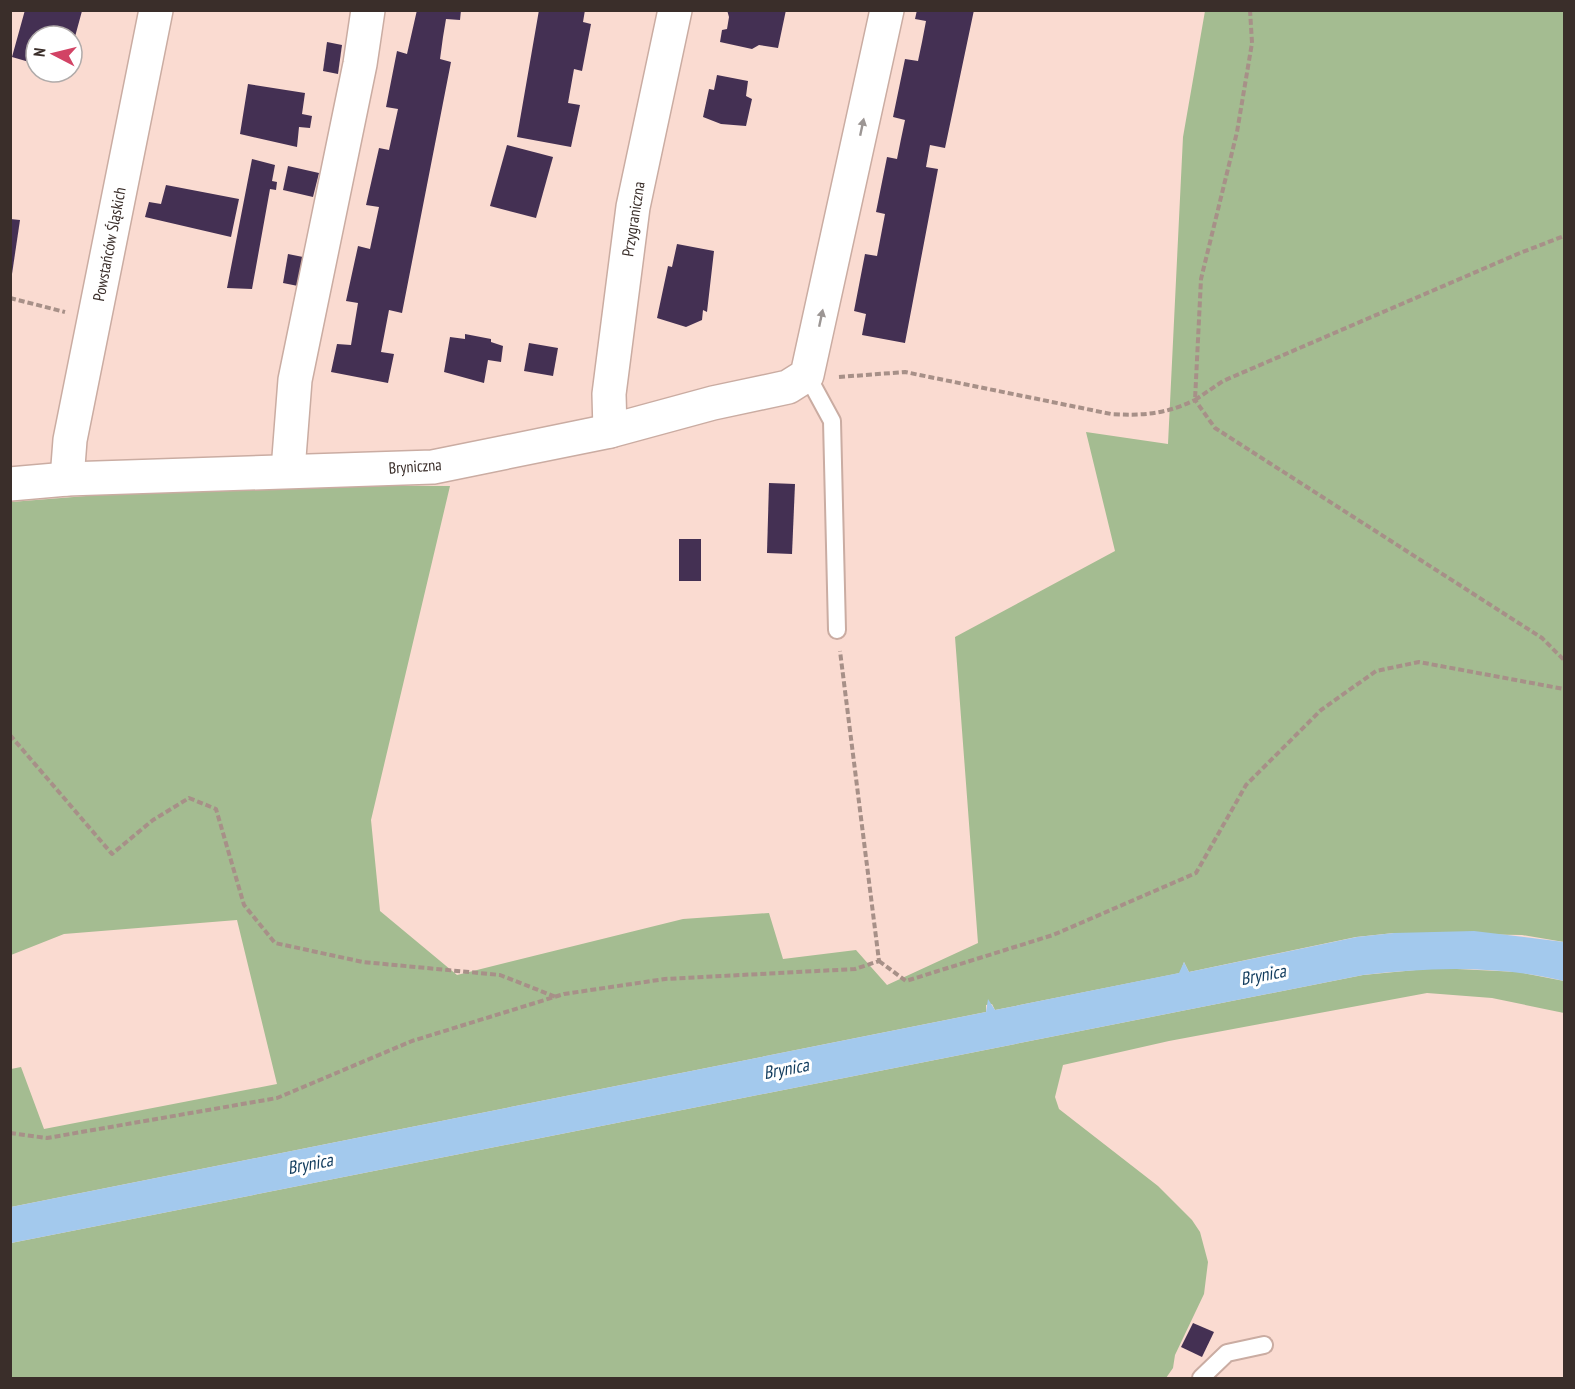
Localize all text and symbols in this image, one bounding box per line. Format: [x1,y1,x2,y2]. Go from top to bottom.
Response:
north arrow [24,24,84,84]
text: N [29,47,50,58]
one-way arrow [858,118,867,137]
street label: Przygraniczna [617,180,649,258]
street label: Powstańców Śląskich [88,185,130,303]
one-way arrow [817,308,826,327]
street label: Bryniczna [388,454,442,478]
water label: Brynica [1238,959,1288,990]
water label: Brynica [761,1053,811,1084]
water label: Brynica [285,1148,335,1179]

